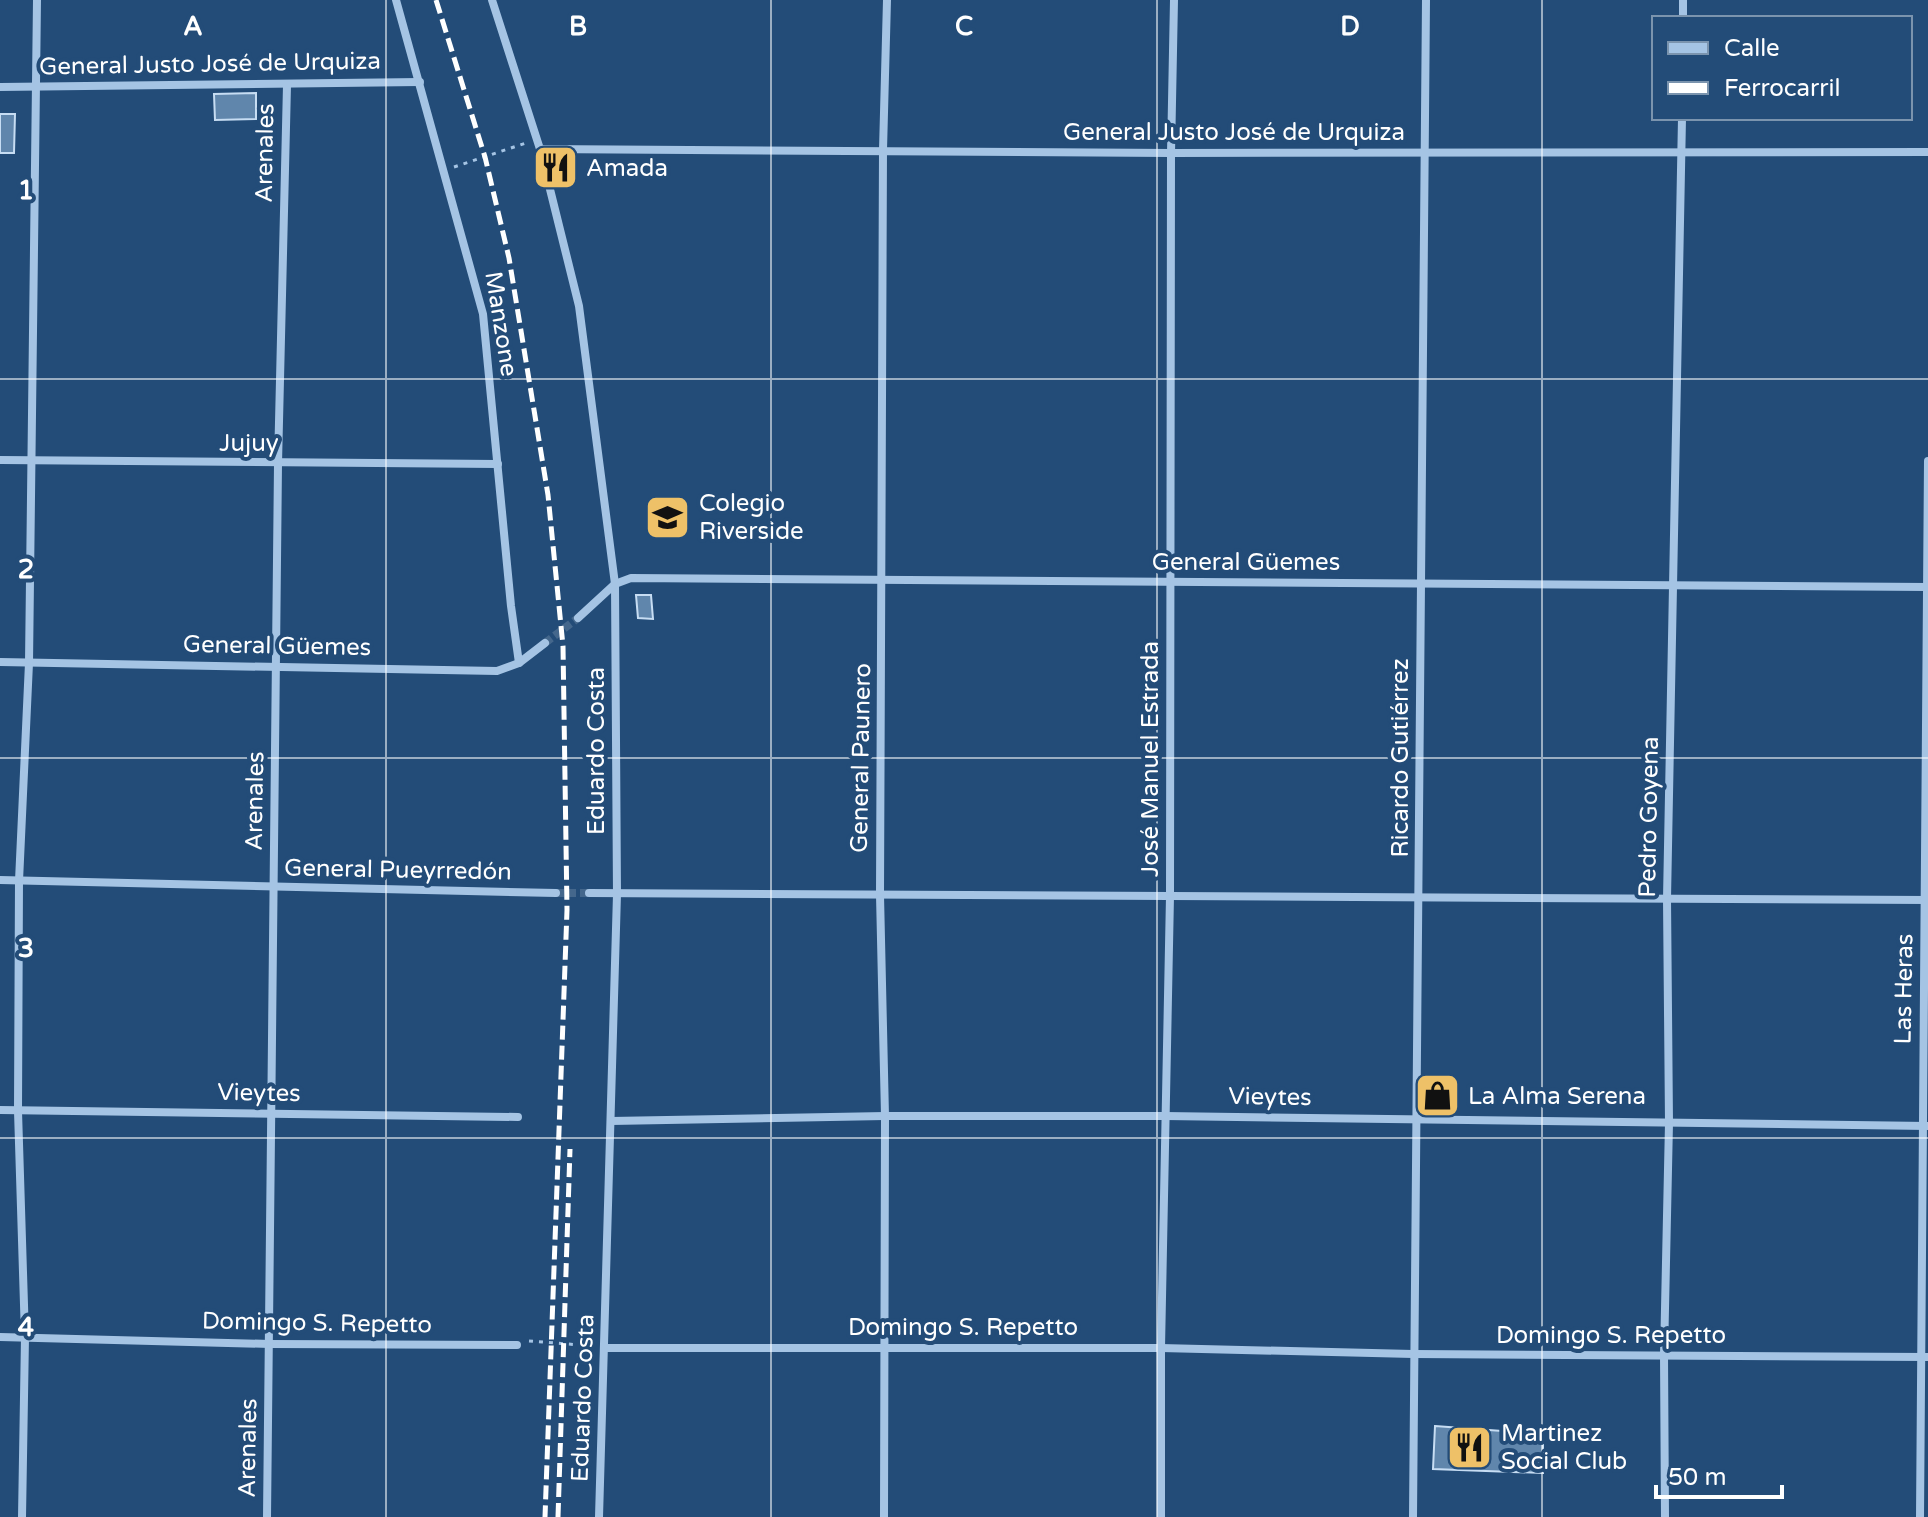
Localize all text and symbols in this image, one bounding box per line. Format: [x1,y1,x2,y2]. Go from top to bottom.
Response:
text: A [183,11,203,42]
text: B [569,11,587,42]
text: C [955,11,973,42]
text: D [1340,11,1360,42]
legend [1652,16,1912,120]
text: Calle [1724,34,1780,63]
street label: General Justo José de Urquiza [39,47,381,81]
text: Ferrocarril [1724,74,1840,103]
street label: Arenales [250,103,280,203]
street label: General Justo José de Urquiza [1063,118,1405,147]
restaurant icon: Amada [531,144,579,192]
place label: Amada [586,154,668,183]
text: 1 [18,175,34,206]
street label: Manzone [478,269,524,379]
street label: Jujuy [219,429,279,458]
place label: Colegio Riverside [699,489,804,546]
school or university icon: Colegio Riverside [644,493,692,541]
street label: General Güemes [1152,548,1340,577]
text: 2 [18,554,34,585]
street label: General Güemes [183,630,371,662]
street label: José Manuel Estrada [1136,641,1165,877]
street label: Ricardo Gutiérrez [1386,658,1415,858]
street label: General Paunero [845,663,877,853]
street label: Eduardo Costa [582,667,611,835]
street label: Pedro Goyena [1633,736,1665,898]
street label: Arenales [240,751,270,851]
street label: General Pueyrredón [284,854,512,886]
text: 3 [18,933,34,964]
street label: Las Heras [1889,933,1919,1045]
shop icon: La Alma Serena [1413,1072,1461,1120]
street label: Vieytes [217,1078,301,1108]
street label: Vieytes [1228,1082,1312,1112]
place label: La Alma Serena [1468,1082,1646,1111]
street label: Domingo S. Repetto [202,1306,432,1340]
text: 4 [18,1312,34,1343]
street label: Domingo S. Repetto [848,1313,1078,1342]
street label: Eduardo Costa [566,1314,600,1482]
street label: Domingo S. Repetto [1496,1321,1726,1350]
street label: Arenales [233,1398,263,1498]
place label: Martinez Social Club [1501,1419,1627,1476]
restaurant icon: Martinez Social Club [1446,1423,1494,1471]
scale bar [1656,1449,1782,1499]
text: 50 m [1668,1463,1726,1492]

